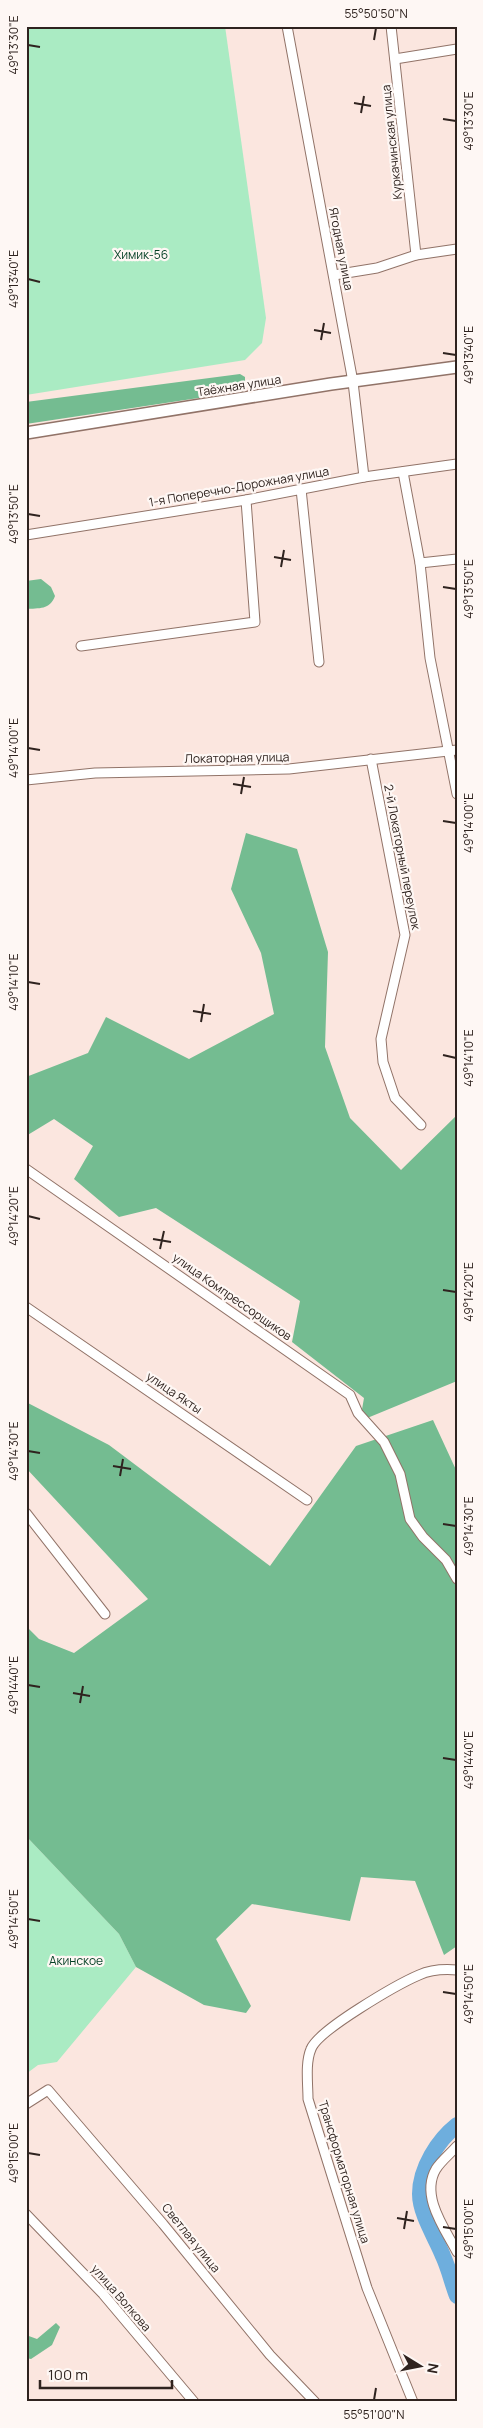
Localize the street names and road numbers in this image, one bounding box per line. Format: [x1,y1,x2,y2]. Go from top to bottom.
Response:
street label: Куркачинская улица [377,84,406,200]
street label: Ягодная улица [325,206,358,292]
street label: Таёжная улица [196,370,282,401]
street label: 1-я Поперечно-Дорожная улица [147,462,330,511]
street label: Локаторная улица [184,748,290,767]
street label: 2-й Локаторный переулок [380,783,425,932]
street label: улица Компрессорщиков [169,1249,296,1345]
street label: улица Якты [143,1368,206,1418]
street label: Трансформаторная улица [315,2098,374,2245]
street label: Светлая улица [158,2200,225,2276]
street label: улица Волкова [88,2261,155,2335]

